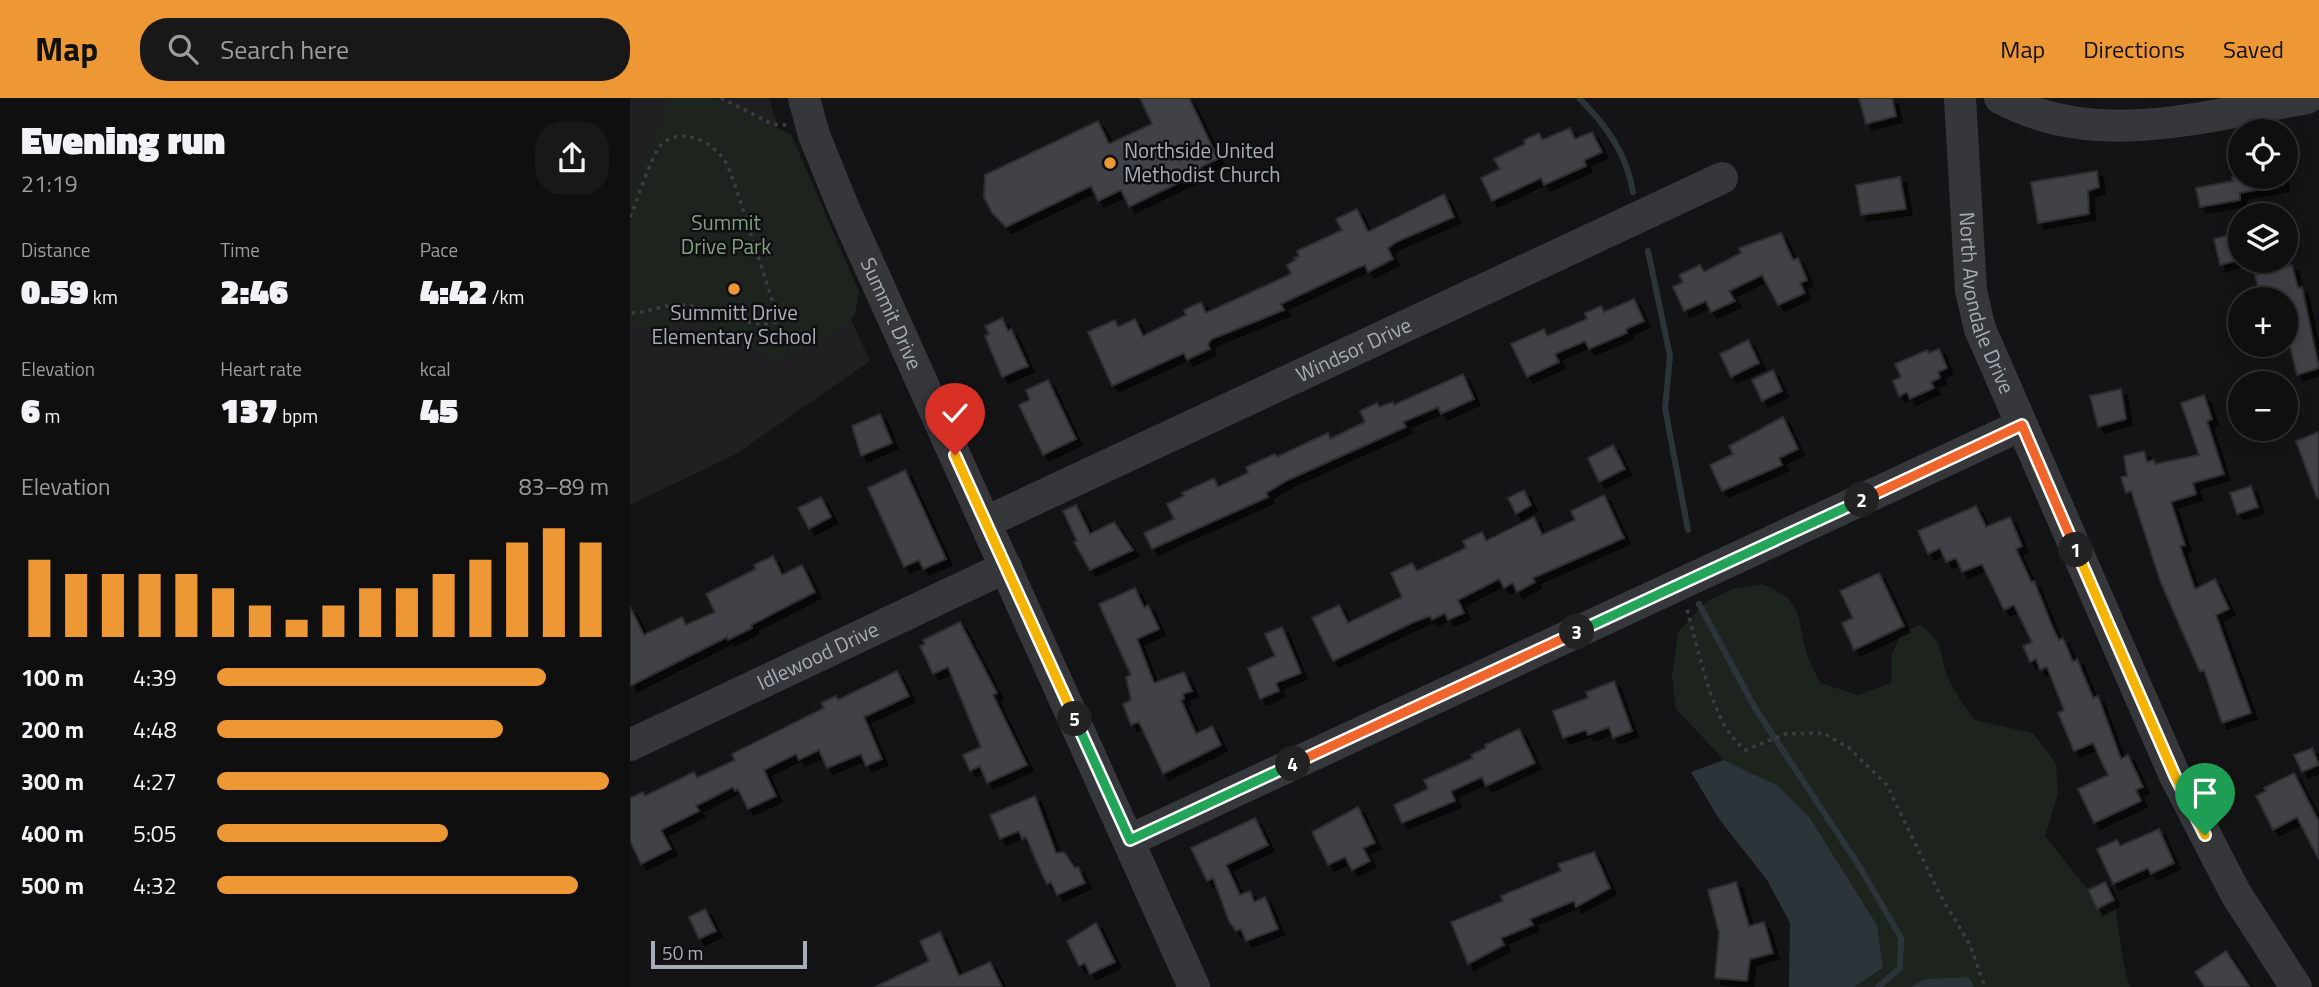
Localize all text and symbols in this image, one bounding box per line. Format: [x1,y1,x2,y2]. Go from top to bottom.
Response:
search box [140,18,630,81]
text: Map [35,24,98,74]
icon: search [164,30,202,68]
text: Search here [220,30,349,69]
text: Map [2000,31,2045,67]
text: Directions [2083,31,2185,67]
text: Saved [2223,31,2284,67]
text: Evening run [21,111,225,169]
map controls [2228,119,2298,441]
button: locate [2228,119,2298,189]
button: share [535,121,609,195]
place label: Northside United Methodist Church [1124,134,1281,190]
marker: Northside United Methodist Church [1102,155,1118,171]
text: 21:19 [21,166,78,201]
button: layers [2228,203,2298,273]
park label: Summit Drive Park [681,206,771,262]
street label: North Avondale Drive [1952,211,2023,399]
text: Distance [21,235,90,264]
text: Time [220,235,260,264]
text: Pace [420,235,458,264]
street label: Summit Drive [853,252,931,375]
text: 0.59 [21,264,89,318]
text: 2:46 [220,264,288,318]
text: 4:42 [420,264,488,318]
marker: Summitt Drive Elementary School [726,281,742,297]
text: km [89,282,118,311]
text: /km [488,282,525,311]
button: + [2228,287,2298,357]
place label: Summitt Drive Elementary School [651,296,817,352]
street label: Windsor Drive [1290,308,1416,390]
text: Elevation [21,354,95,383]
text: Heart rate [220,354,302,383]
text: kcal [420,354,451,383]
button: − [2228,371,2298,441]
text: 6 [21,383,40,437]
text: 137 [220,383,278,437]
text: 45 [420,383,458,437]
pin [925,383,985,455]
icon: check [936,394,974,432]
text: m [40,401,60,430]
text: bpm [278,401,318,430]
text: Elevation [21,469,110,504]
text: 83–89 m [519,469,609,504]
pin: 2 [1844,482,1880,518]
text: 2 [1856,485,1867,514]
pin: 1 [2058,532,2094,568]
text: 1 [2070,535,2081,564]
street label: Idlewood Drive [751,613,884,698]
pin: 3 [1560,614,1594,650]
text: 3 [1571,617,1582,646]
text: 100 m [21,660,84,695]
text: 4:39 [133,660,177,695]
pin: 5 [1058,702,1092,736]
text: 5 [1069,704,1080,733]
text: 200 m [21,712,84,747]
text: 4:48 [133,712,177,747]
pin: 4 [1276,746,1310,782]
text: 4 [1287,749,1298,778]
pin [2175,763,2235,835]
text: 300 m [21,764,84,799]
text: 4:27 [133,764,177,799]
icon: arrive [2186,774,2224,812]
text: 400 m [21,816,84,851]
text: 5:05 [133,816,177,851]
text: 500 m [21,868,84,903]
text: 4:32 [133,868,177,903]
scale bar [651,938,807,970]
text: 50 m [662,938,703,967]

